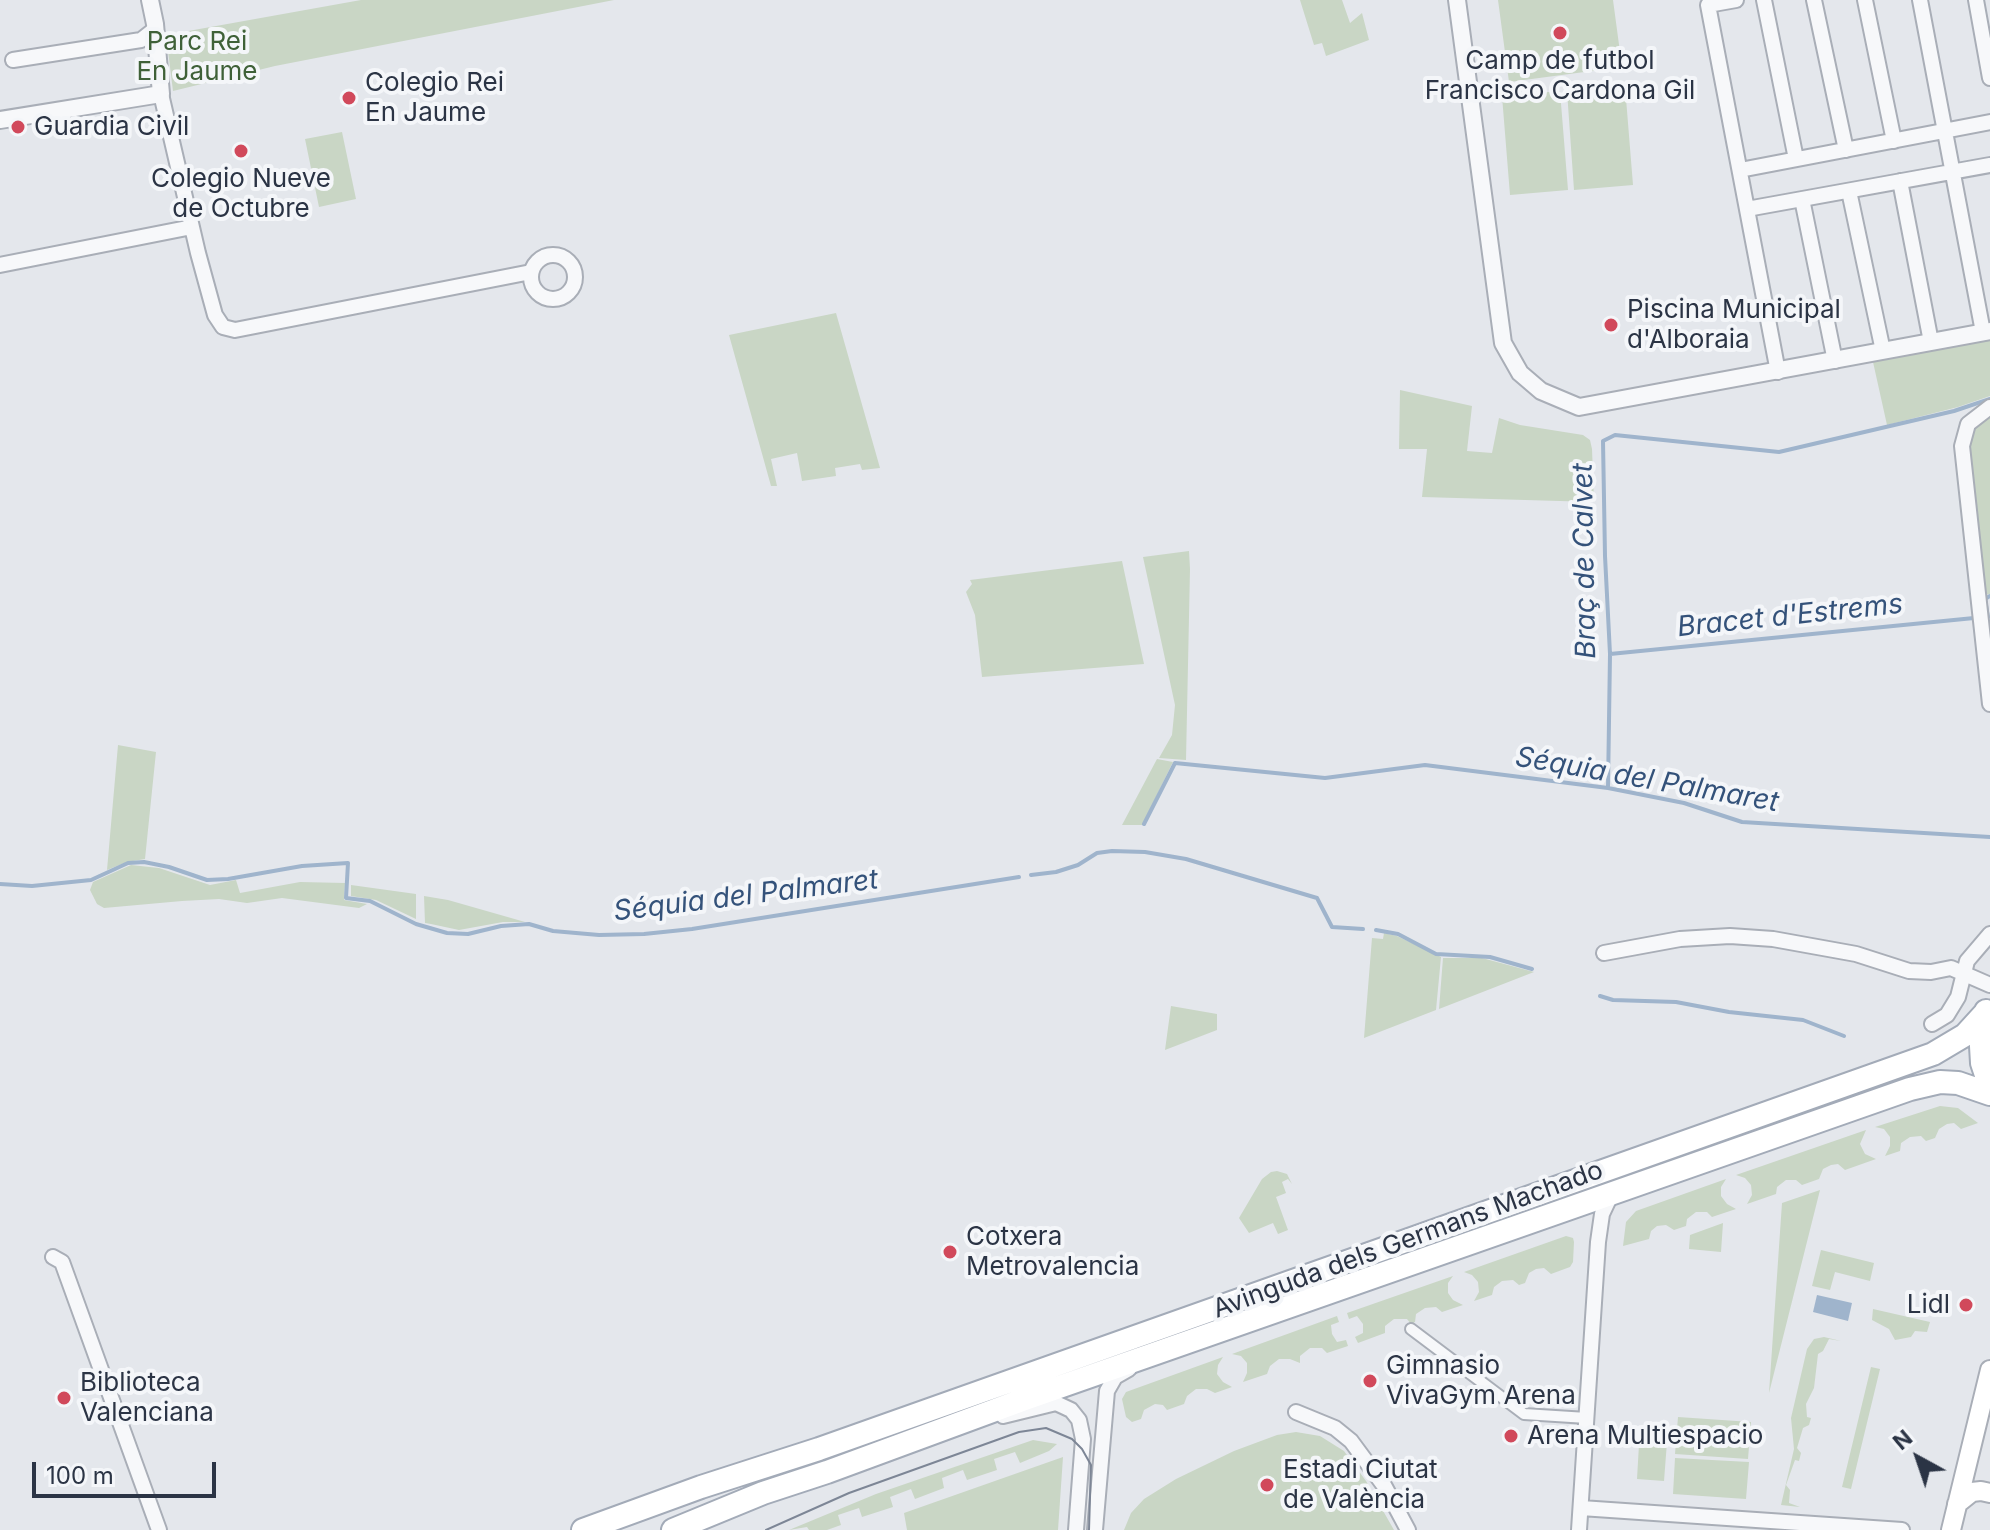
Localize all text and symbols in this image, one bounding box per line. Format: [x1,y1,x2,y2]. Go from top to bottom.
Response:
marker: Camp de futbol Francisco Cardona Gil [1551,24,1569,42]
park label: Parc Rei En Jaume [136,26,258,88]
place label: Camp de futbol Francisco Cardona Gil [1425,45,1695,106]
place label: Colegio Rei En Jaume [365,67,504,128]
marker: Colegio Rei En Jaume [340,89,358,107]
place label: Guardia Civil [34,111,189,143]
marker: Guardia Civil [9,118,27,136]
marker: Colegio Nueve de Octubre [232,142,250,160]
place label: Colegio Nueve de Octubre [151,163,331,224]
place label: Piscina Municipal d'Alboraia [1627,294,1841,356]
marker: Piscina Municipal d'Alboraia [1602,316,1620,334]
water label: Braç de Calvet [1566,463,1604,659]
water label: Bracet d'Estrems [1676,587,1904,645]
water label: Séquia del Palmaret [1513,740,1781,820]
water label: Séquia del Palmaret [612,863,880,929]
street label: Avinguda dels Germans Machado [1209,1155,1607,1325]
place label: Cotxera Metrovalencia [966,1221,1139,1282]
marker: Cotxera Metrovalencia [941,1243,959,1261]
place label: Lidl [1907,1289,1950,1321]
marker: Lidl [1957,1296,1975,1314]
place label: Gimnasio VivaGym Arena [1386,1350,1576,1412]
place label: Biblioteca Valenciana [80,1367,214,1428]
marker: Gimnasio VivaGym Arena [1361,1372,1379,1390]
marker: Biblioteca Valenciana [55,1389,73,1407]
north arrow [1878,1418,1958,1498]
place label: Arena Multiespacio [1527,1420,1763,1452]
text: N [1888,1424,1917,1455]
marker: Arena Multiespacio [1502,1427,1520,1445]
scale bar [36,1446,220,1496]
place label: Estadi Ciutat de València [1283,1454,1438,1516]
text: 100 m [46,1461,114,1490]
marker: Estadi Ciutat de València [1258,1476,1276,1494]

